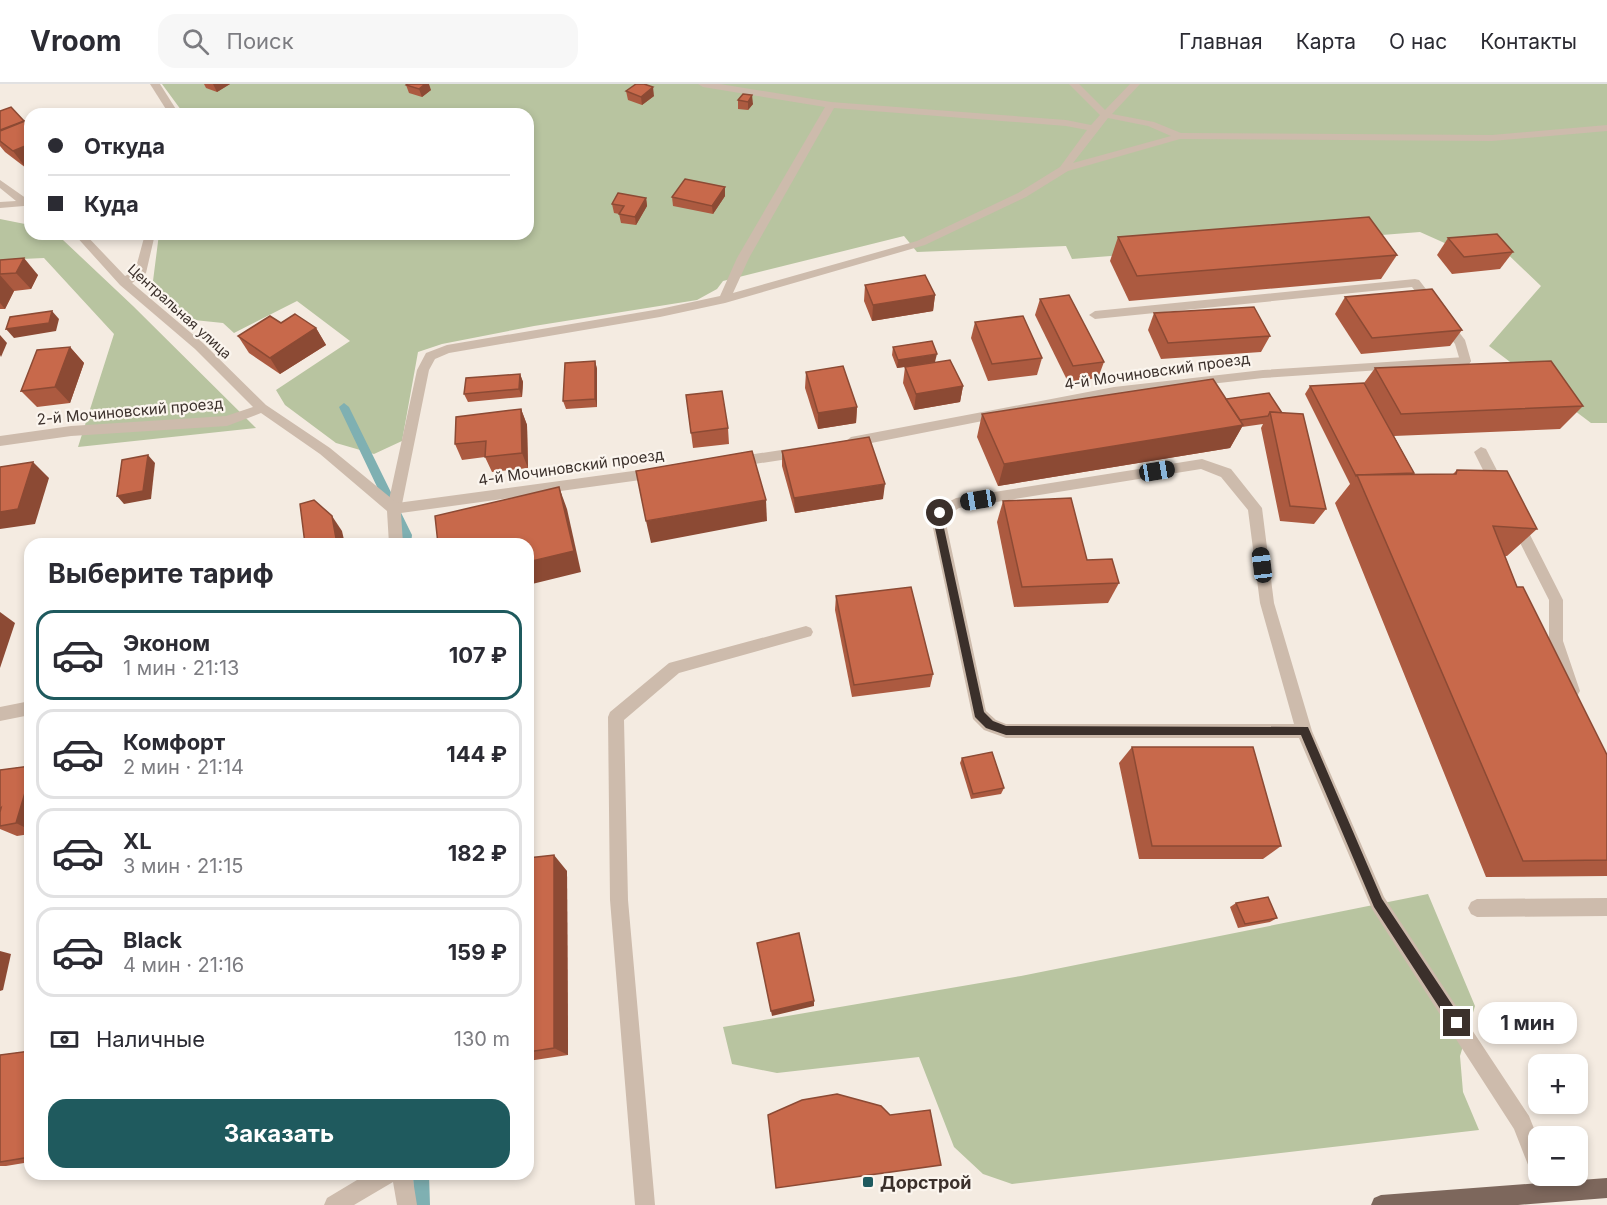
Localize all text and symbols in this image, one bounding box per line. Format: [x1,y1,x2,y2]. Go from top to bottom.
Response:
search box [158,14,578,68]
text: Vroom [30,24,122,58]
icon: search [179,25,212,58]
text: Поиск [227,28,294,54]
text: Главная [1179,29,1263,54]
text: Карта [1296,29,1356,54]
text: О нас [1389,29,1447,54]
text: Контакты [1480,29,1577,54]
text: Откуда [84,133,165,159]
text: Куда [84,191,139,217]
street label: Центральная улица [125,260,235,362]
street label: 4-й Мочиновский проезд [1063,349,1251,393]
street label: 2-й Мочиновский проезд [36,393,224,429]
street label: 4-й Мочиновский проезд [477,445,665,489]
car [1138,459,1176,483]
car [959,488,997,512]
route start [926,499,953,526]
car [1251,546,1273,584]
text: Выберите тариф [48,557,274,590]
icon: car [51,628,105,682]
text: Эконом [123,630,210,656]
text: 107 ₽ [449,642,507,668]
text: 1 мин · 21:13 [123,656,239,680]
icon: car [51,727,105,781]
text: Комфорт [123,729,225,755]
text: 144 ₽ [446,741,507,767]
text: 2 мин · 21:14 [123,755,244,779]
icon: car [51,826,105,880]
text: XL [123,828,152,854]
text: 182 ₽ [448,840,507,866]
text: 3 мин · 21:15 [123,854,243,878]
icon: car [51,925,105,979]
text: Black [123,927,182,953]
text: 159 ₽ [448,939,507,965]
text: 4 мин · 21:16 [123,953,244,977]
callout: 1 мин [1478,1002,1577,1044]
route end [1443,1009,1470,1036]
text: 1 мин [1500,1011,1555,1035]
icon: cash [48,1023,81,1056]
text: Наличные [96,1026,205,1052]
text: 130 m [454,1027,510,1051]
map controls [1528,1054,1588,1186]
button: + [1528,1054,1588,1114]
button: Заказать [48,1099,510,1168]
button: − [1528,1126,1588,1186]
place label: Дорстрой [880,1172,972,1193]
marker: Дорстрой [861,1175,875,1189]

